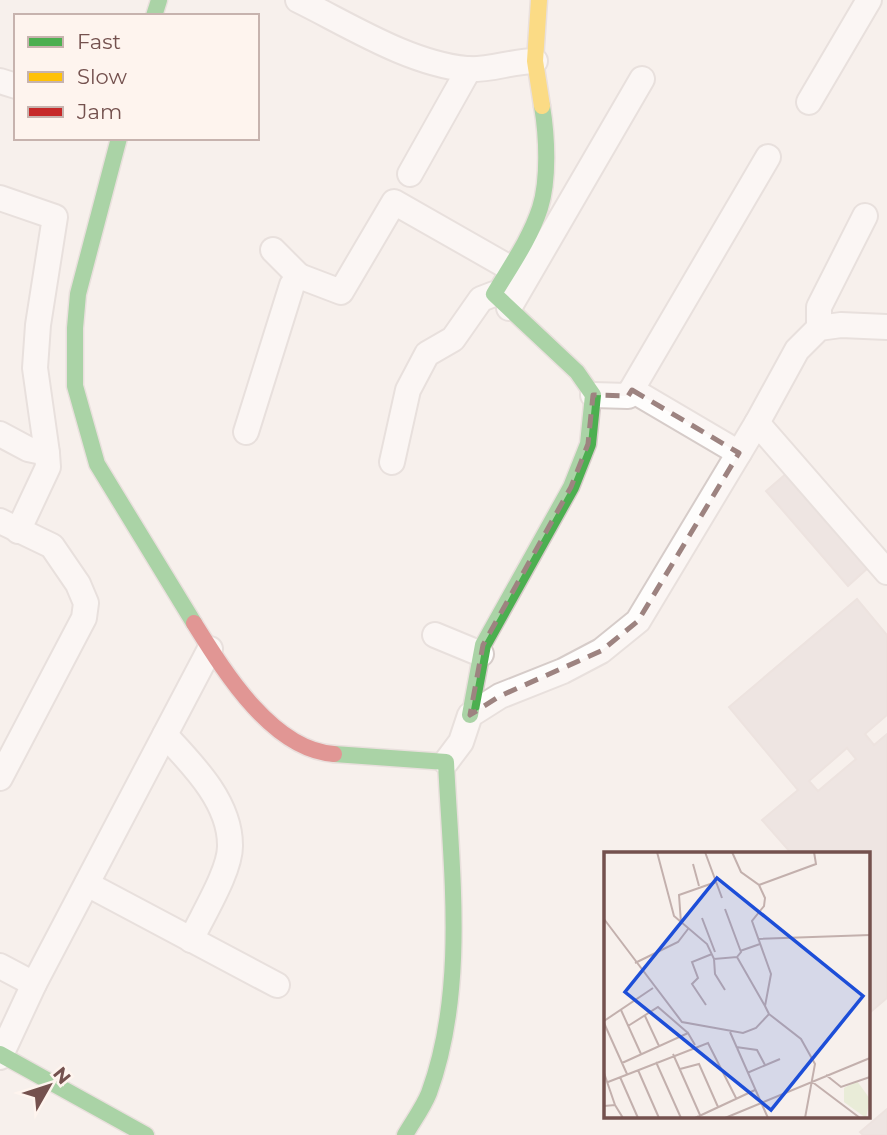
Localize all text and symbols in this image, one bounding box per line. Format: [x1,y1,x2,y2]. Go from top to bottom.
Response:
legend [14,14,259,140]
text: Fast [77,29,121,54]
text: Slow [77,64,127,89]
text: Jam [76,99,122,124]
inset map [604,852,870,1118]
north arrow [14,1051,84,1121]
text: N [48,1062,76,1089]

